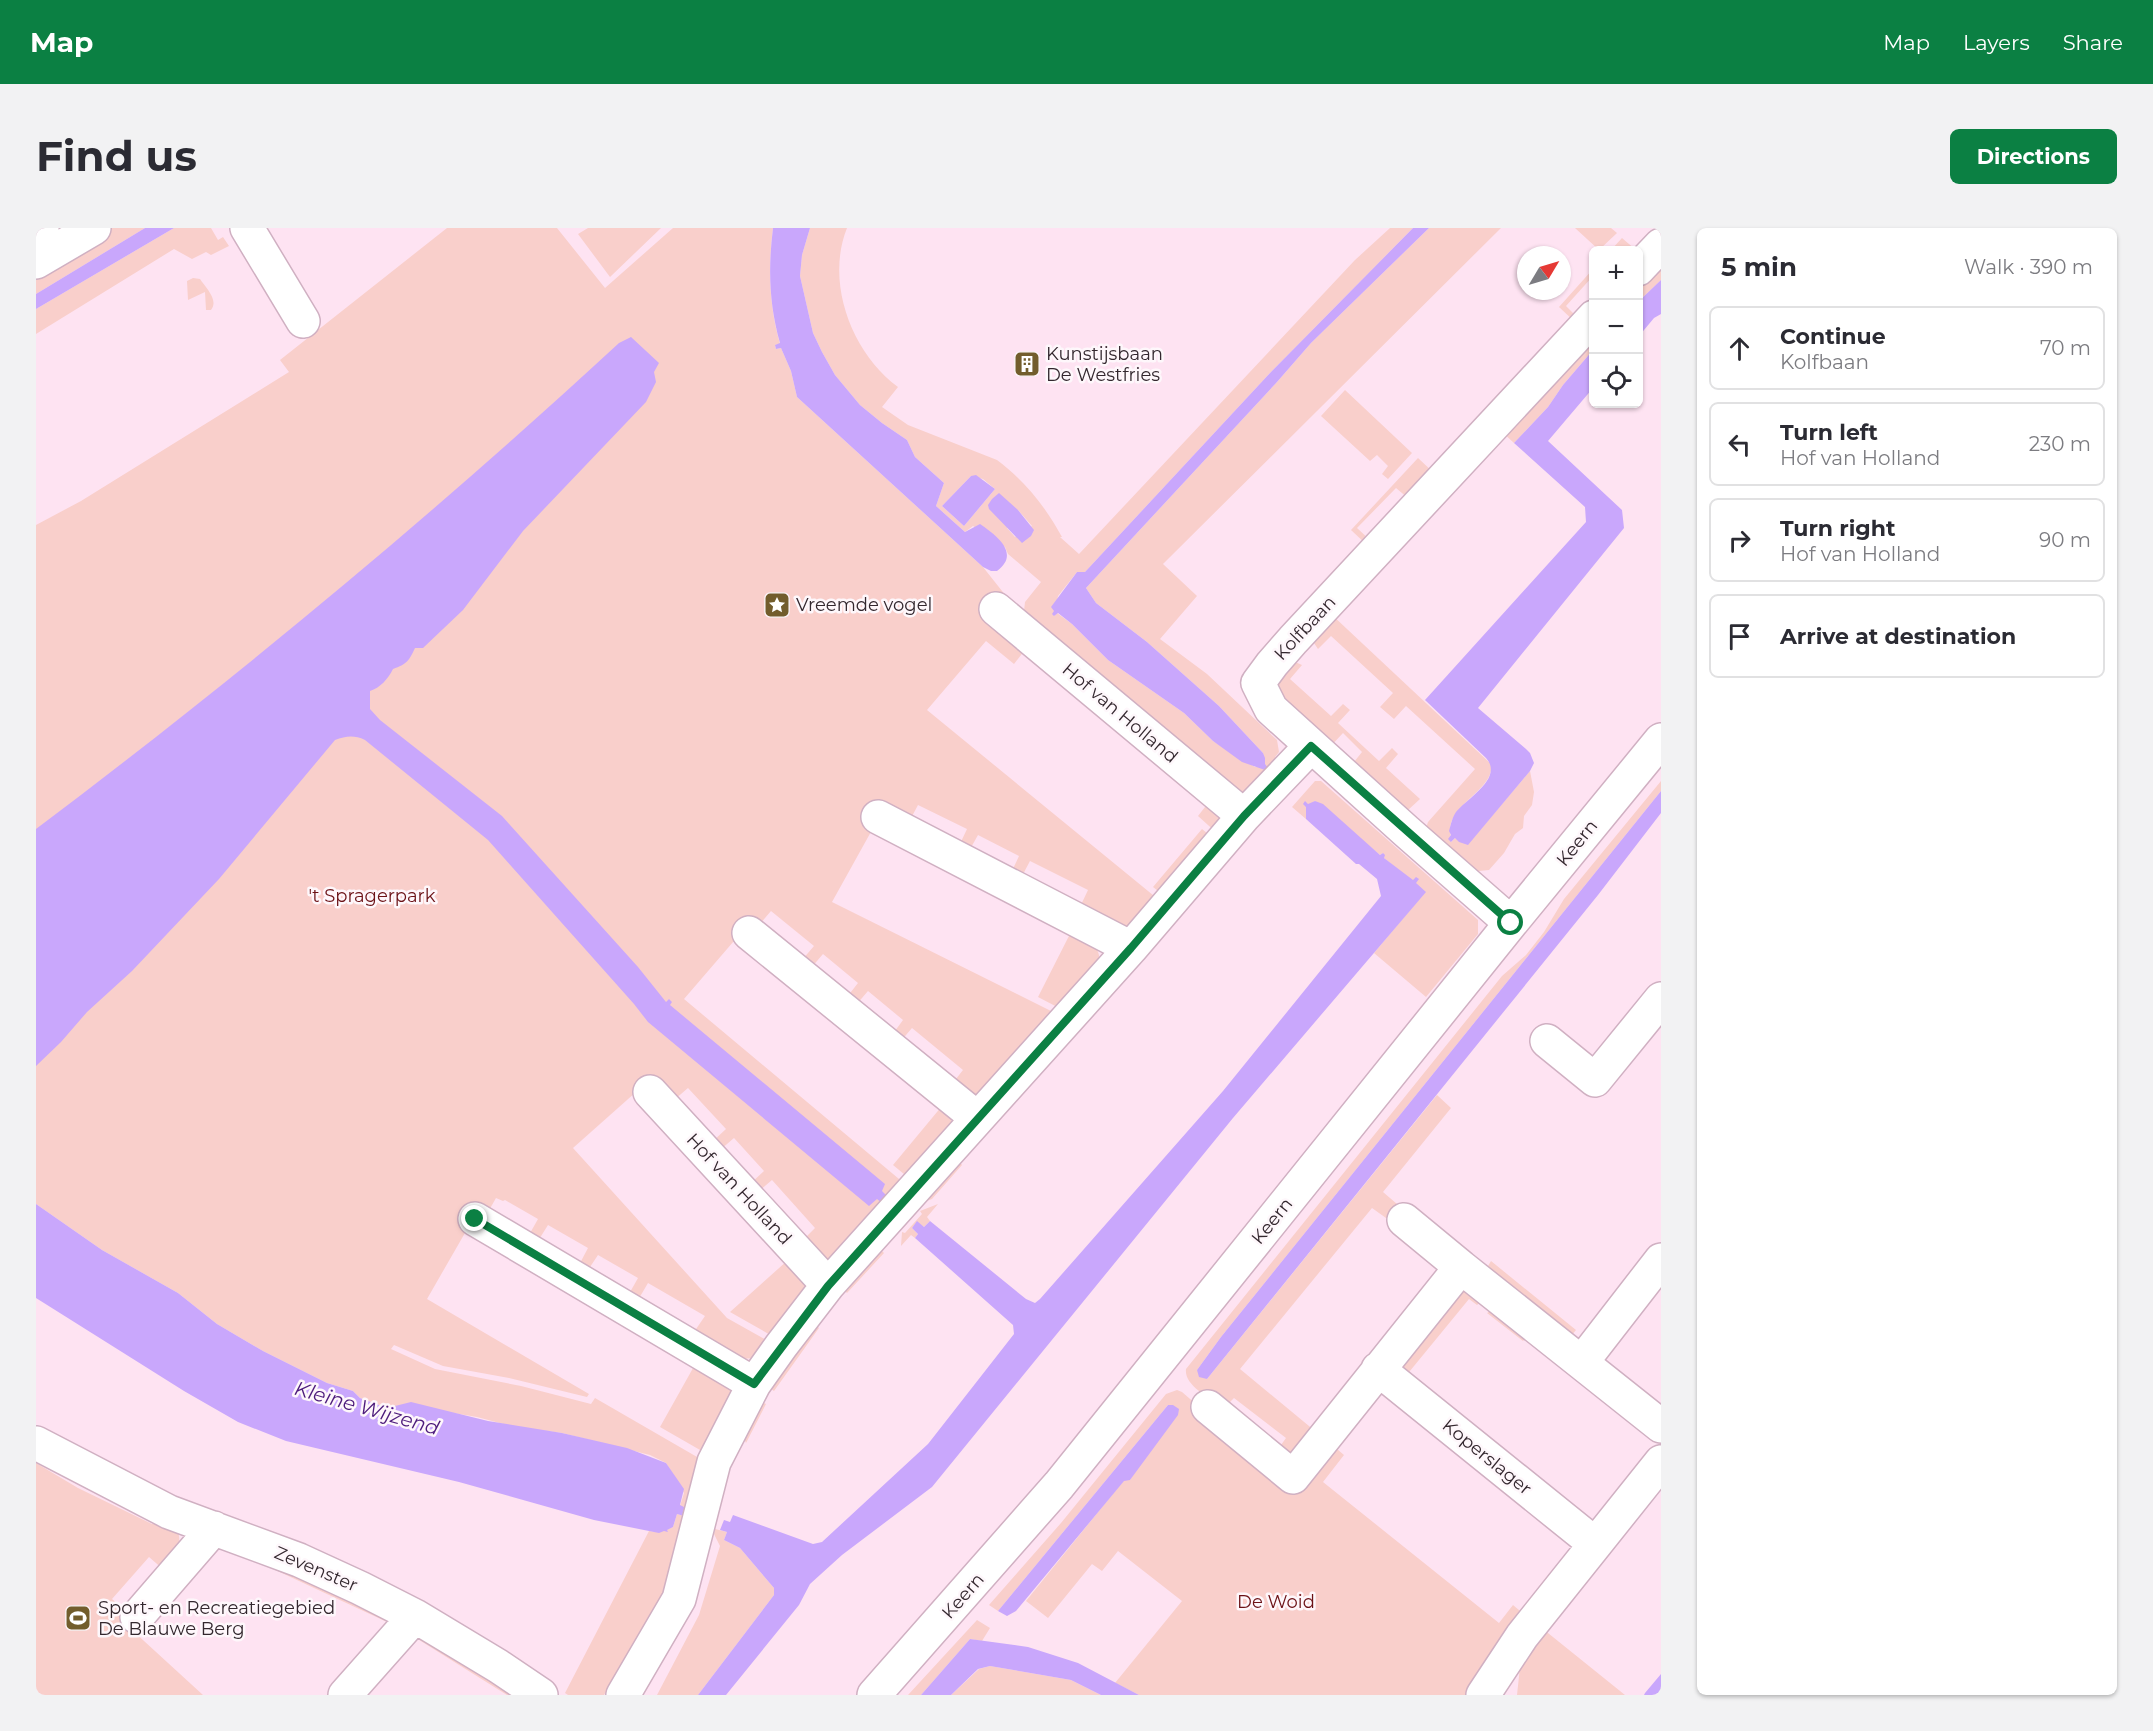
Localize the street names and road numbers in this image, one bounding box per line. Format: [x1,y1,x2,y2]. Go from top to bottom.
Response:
street label: Kolfbaan [1270,591,1340,665]
street label: Hof van Holland [1058,658,1182,768]
street label: Keern [1552,815,1602,871]
street label: Hof van Holland [682,1129,796,1249]
street label: Keern [1247,1193,1297,1249]
street label: Koperslager [1438,1414,1536,1500]
street label: Zevenster [271,1542,361,1596]
street label: Keern [937,1569,989,1623]

